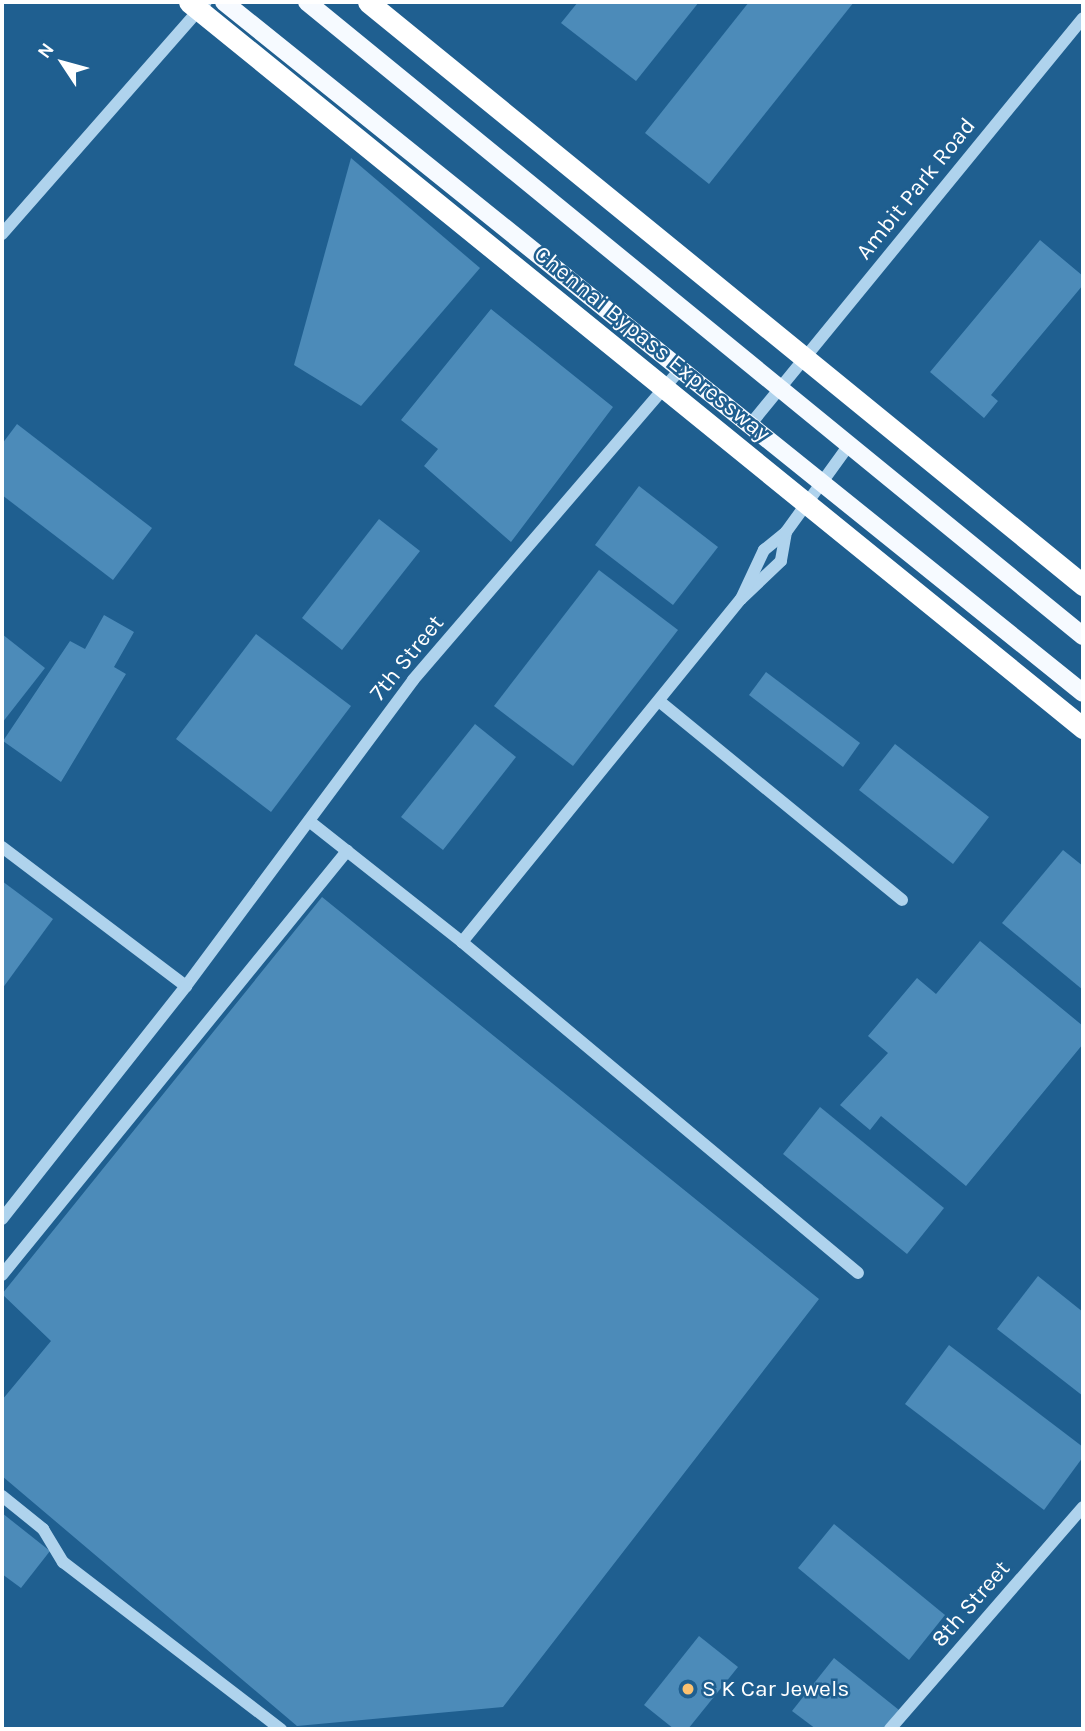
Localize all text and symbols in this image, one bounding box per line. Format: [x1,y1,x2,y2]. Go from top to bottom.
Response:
north arrow [28,28,98,98]
text: N [33,39,59,63]
street label: Ambit Park Road [850,113,982,265]
street label: Chennai Bypass Expressway [528,240,776,448]
street label: 7th Street [364,610,450,706]
street label: 8th Street [926,1555,1016,1653]
place label: S K Car Jewels [702,1675,849,1703]
marker: S K Car Jewels [680,1681,696,1697]

